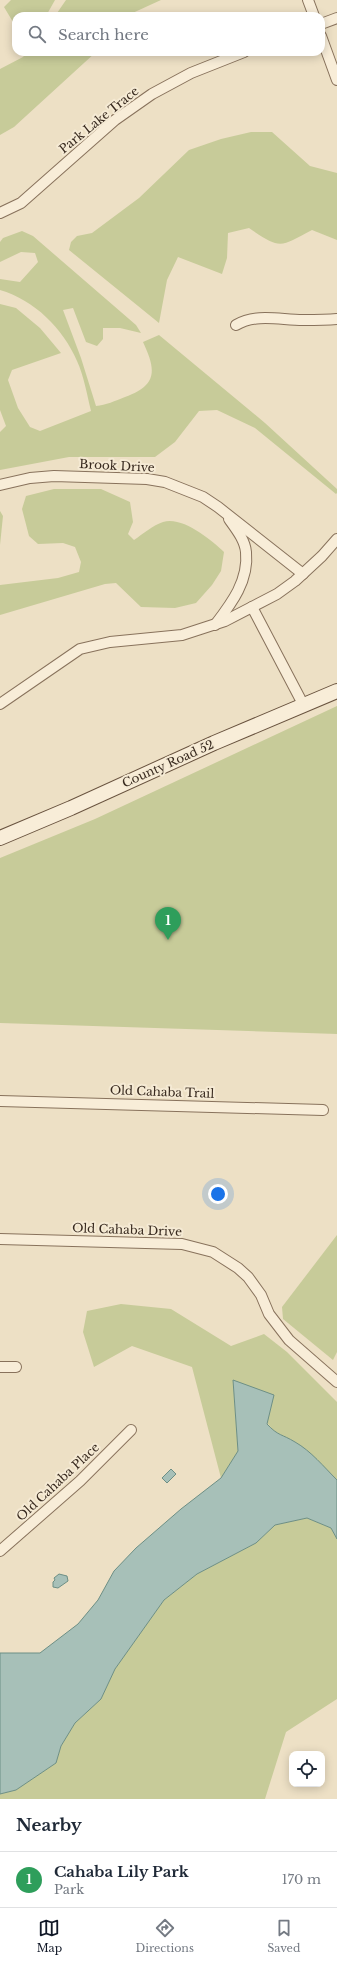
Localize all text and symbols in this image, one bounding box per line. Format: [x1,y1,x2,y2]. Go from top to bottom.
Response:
search box [12,12,325,56]
icon: search [26,23,48,45]
text: Search here [58,25,149,44]
street label: Park Lake Trace [56,83,142,156]
street label: Brook Drive [79,456,155,475]
street label: County Road 52 [120,737,216,790]
pin: 1 [155,907,181,940]
street label: Old Cahaba Trail [110,1082,215,1101]
your location [208,1184,228,1204]
street label: Old Cahaba Drive [72,1220,182,1239]
street label: Old Cahaba Place [13,1439,102,1524]
map controls [289,1751,325,1787]
button: locate [289,1751,325,1787]
text: Nearby [16,1815,82,1836]
text: Cahaba Lily Park [54,1862,189,1881]
text: 1 [26,1871,32,1888]
text: 170 m [282,1871,321,1888]
text: Park [54,1881,84,1898]
tab: Map [37,1917,62,1955]
tab: Directions [135,1917,194,1955]
tab: Saved [267,1917,300,1955]

